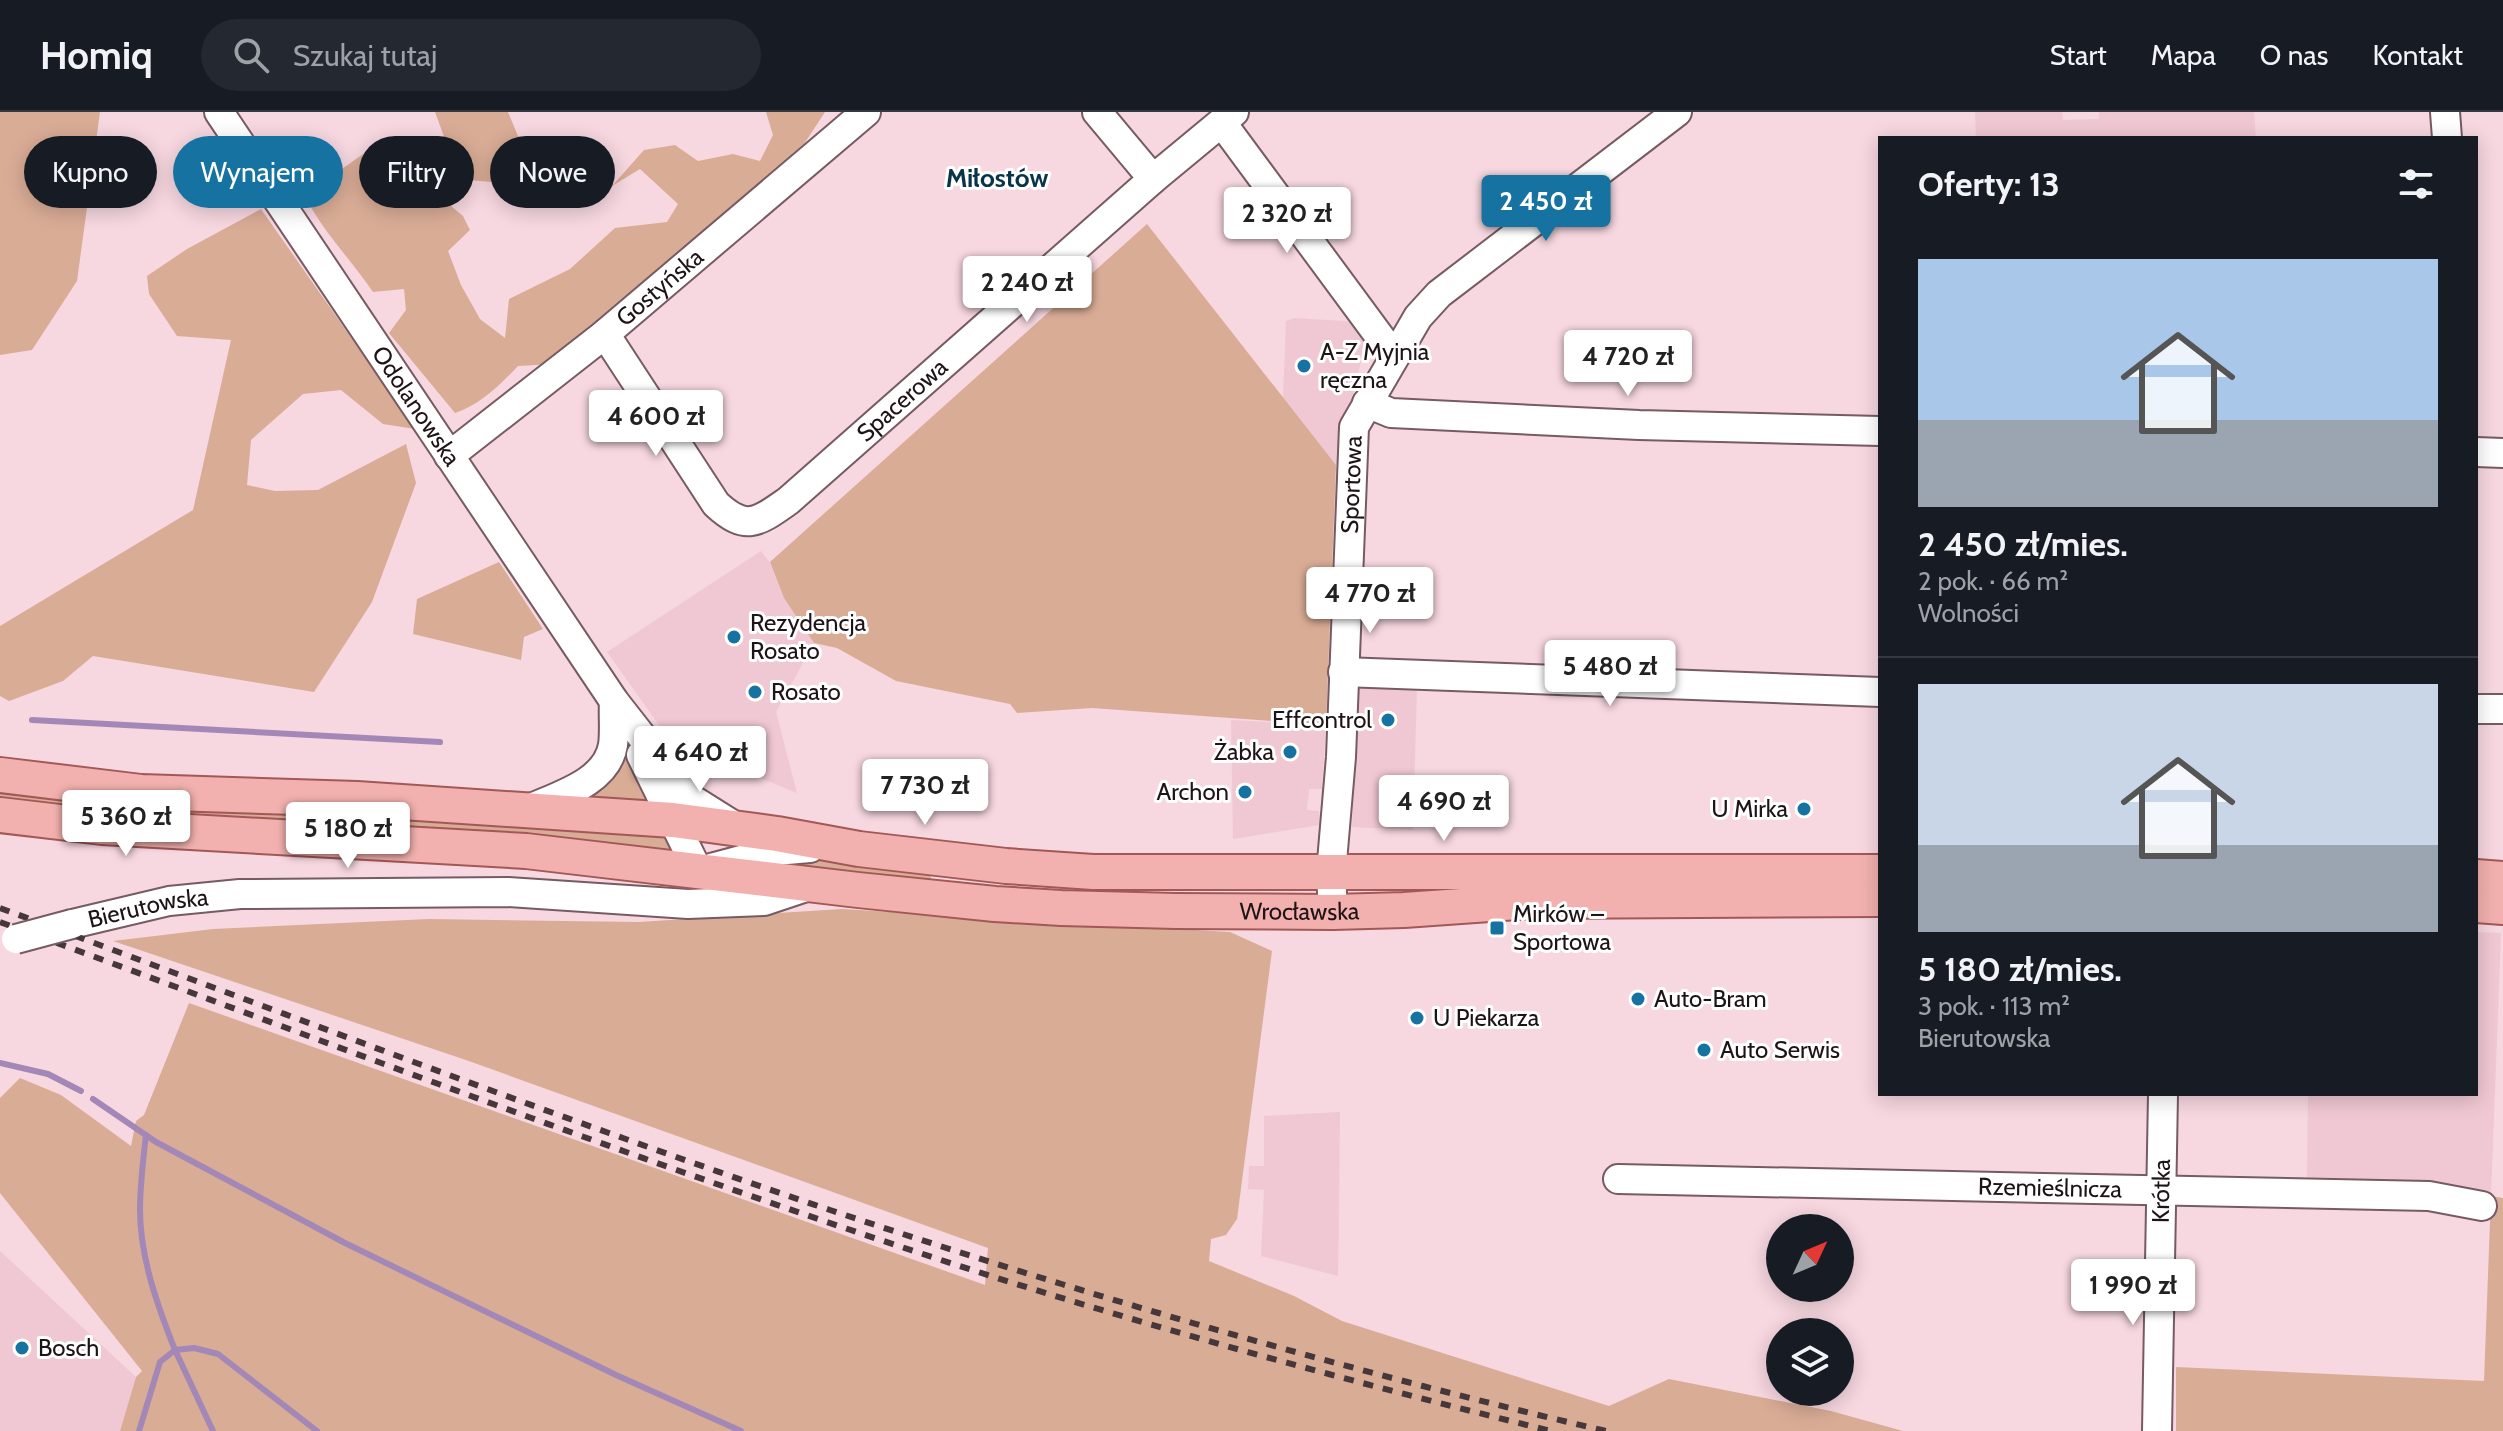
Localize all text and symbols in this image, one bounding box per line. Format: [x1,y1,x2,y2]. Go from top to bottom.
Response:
search box [201,19,761,91]
text: Homiq [40,32,153,79]
icon: search [229,33,273,77]
text: Szukaj tutaj [293,37,437,74]
text: Start [2050,38,2107,72]
text: Mapa [2151,38,2216,72]
text: O nas [2260,38,2328,72]
text: Kontakt [2372,38,2463,72]
chip: Kupno [24,136,157,208]
chip: Wynajem [173,136,343,208]
chip: Filtry [359,136,474,208]
chip: Nowe [490,136,615,208]
district label: Miłostów [946,162,1048,194]
icon: filters [2394,162,2438,206]
text: Oferty: 13 [1918,163,2060,205]
pin: 2 450 zł [1463,175,1629,243]
text: 2 450 zł [1500,185,1592,217]
pin: 2 320 zł [1204,187,1370,255]
text: 2 320 zł [1242,197,1332,229]
street label: Gostyńska [610,242,709,332]
pin: 2 240 zł [944,256,1110,324]
text: 2 240 zł [981,266,1073,298]
icon: home [2106,311,2250,455]
pin: 4 720 zł [1545,330,1711,398]
place label: A-Z Myjnia ręczna [1320,337,1430,394]
street label: Odolanowska [366,340,467,472]
text: 4 720 zł [1582,340,1674,372]
street label: Spacerowa [851,352,954,447]
marker: A-Z Myjnia ręczna [1295,357,1313,375]
pin: 4 600 zł [573,390,739,458]
text: 4 600 zł [607,400,705,432]
street label: Sportowa [1335,435,1368,534]
text: 2 450 zł/mies. [1918,523,2128,565]
text: 2 pok. · 66 m² [1918,565,2068,597]
pin: 4 770 zł [1287,567,1453,635]
text: 4 770 zł [1324,577,1416,609]
text: Wolności [1918,597,2019,629]
place label: Rezydencja Rosato [750,608,866,665]
marker: Rezydencja Rosato [725,628,743,646]
pin: 5 480 zł [1527,640,1693,708]
text: 5 480 zł [1563,650,1657,682]
place label: Rosato [771,677,841,706]
marker: Rosato [746,683,764,701]
place label: Effcontrol [1272,705,1372,734]
marker: Effcontrol [1379,711,1397,729]
pin: 4 640 zł [617,726,783,794]
text: 4 640 zł [652,736,748,768]
icon: home [2106,736,2250,880]
place label: Żabka [1214,737,1274,766]
marker: Żabka [1281,743,1299,761]
pin: 7 730 zł [842,759,1008,827]
text: 7 730 zł [880,769,970,801]
pin: 4 690 zł [1361,775,1527,843]
place label: Archon [1156,777,1229,806]
marker: Archon [1236,783,1254,801]
text: 4 690 zł [1397,785,1491,817]
pin: 5 360 zł [43,790,209,858]
place label: U Mirka [1711,794,1788,823]
text: 5 360 zł [80,800,172,832]
marker: U Mirka [1795,800,1813,818]
pin: 5 180 zł [265,802,431,870]
text: 5 180 zł [304,812,392,844]
street label: Bierutowska [85,882,210,934]
street label: Wrocławska [1240,896,1360,926]
place label: Mirków – Sportowa [1513,899,1611,956]
marker: Mirków – Sportowa [1488,919,1506,937]
text: 5 180 zł/mies. [1918,948,2122,990]
place label: Auto-Bram [1654,984,1767,1013]
marker: Auto-Bram [1629,990,1647,1008]
text: 3 pok. · 113 m² [1918,990,2070,1022]
place label: U Piekarza [1433,1003,1540,1032]
marker: U Piekarza [1408,1009,1426,1027]
text: Bierutowska [1918,1022,2050,1054]
place label: Auto Serwis [1720,1035,1840,1064]
marker: Auto Serwis [1695,1041,1713,1059]
street label: Krótka [2146,1158,2176,1223]
street label: Rzemieślnicza [1978,1172,2123,1204]
north arrow [1766,1214,1854,1302]
map controls [1766,1214,1854,1406]
pin: 1 990 zł [2050,1259,2216,1327]
text: 1 990 zł [2089,1269,2177,1301]
button: layers [1766,1318,1854,1406]
place label: Bosch [38,1333,99,1362]
marker: Bosch [13,1339,31,1357]

